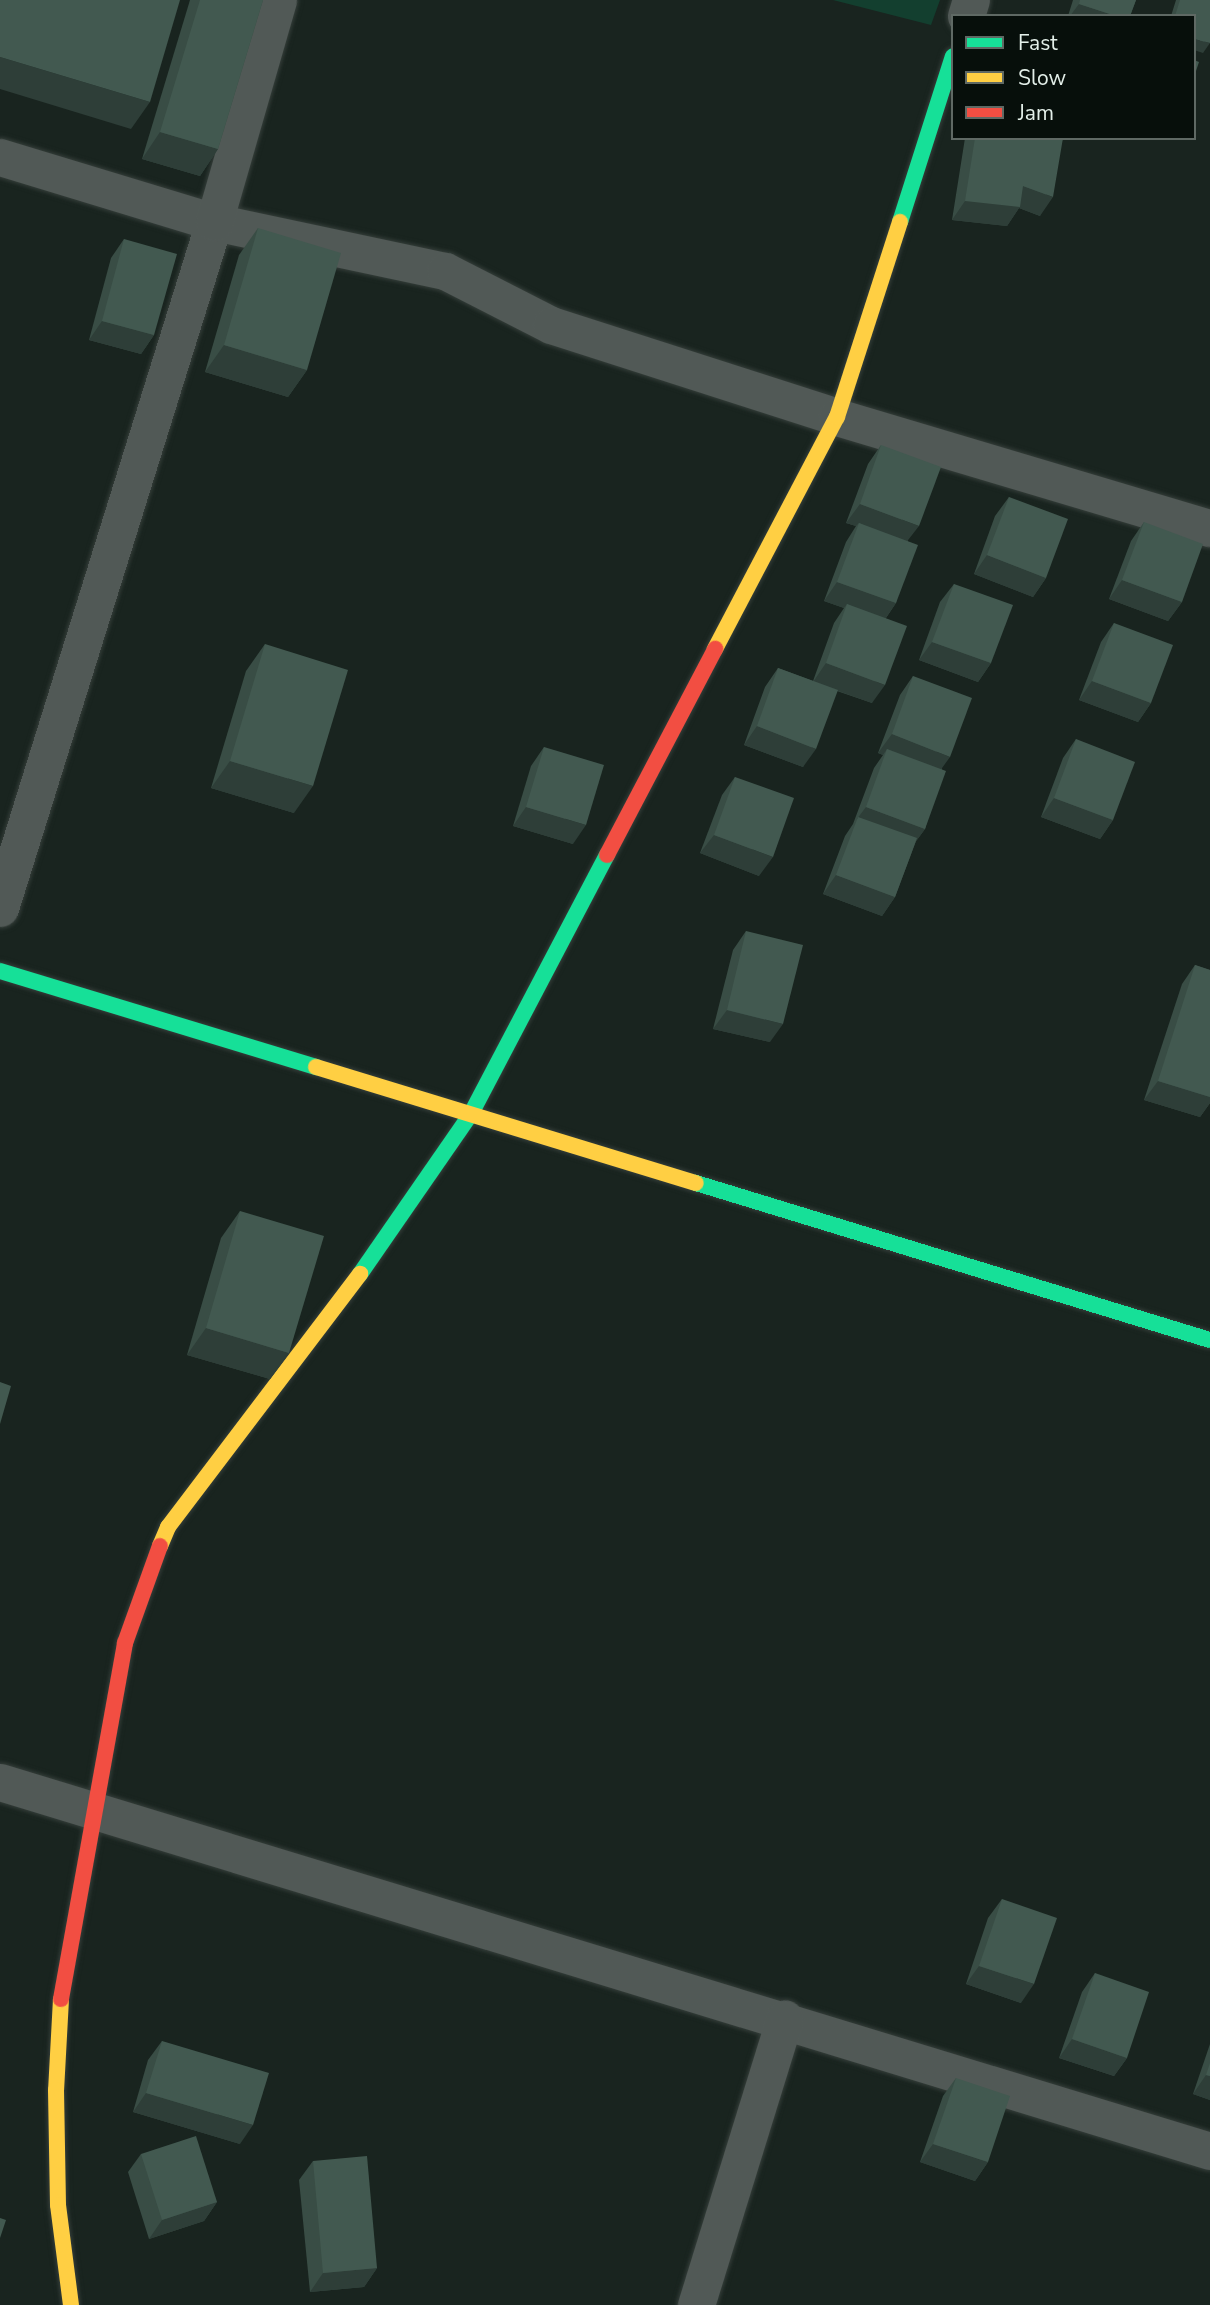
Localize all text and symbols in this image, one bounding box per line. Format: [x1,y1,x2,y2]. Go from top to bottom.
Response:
legend [951,14,1196,140]
text: Fast [1018,29,1058,57]
text: Slow [1018,64,1066,92]
text: Jam [1018,99,1054,127]

